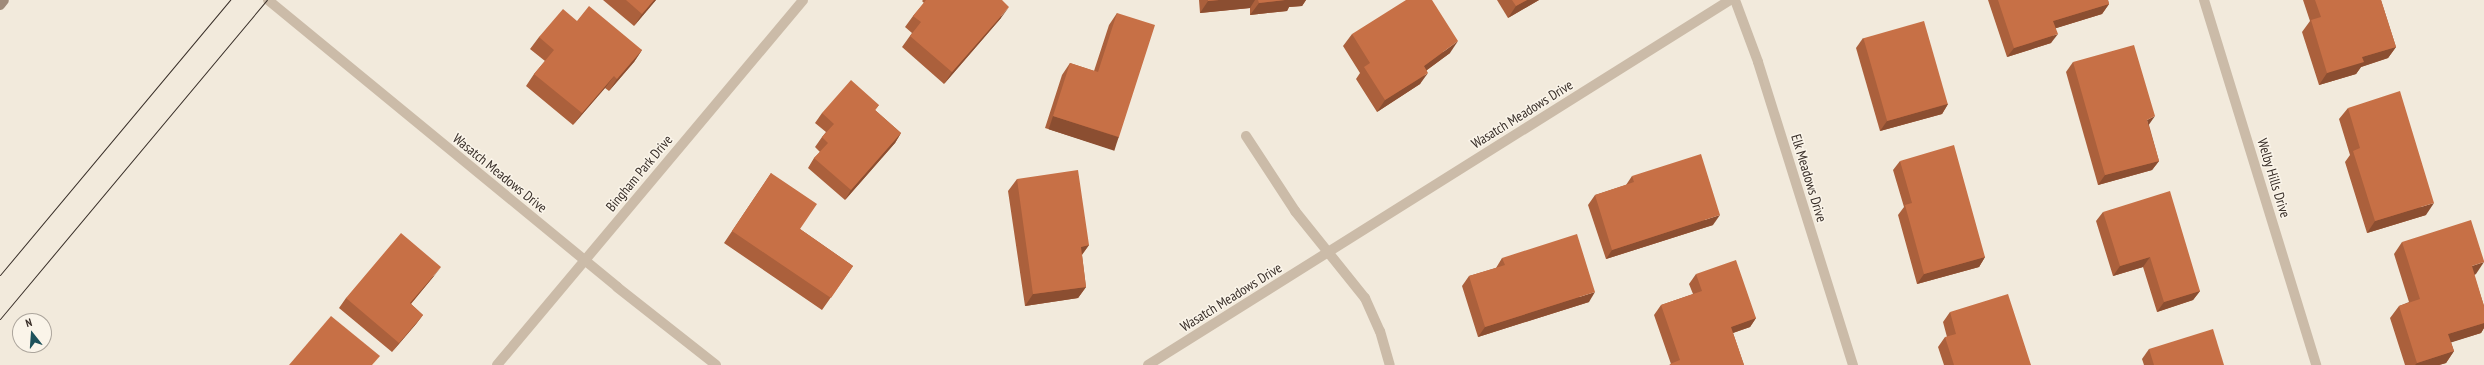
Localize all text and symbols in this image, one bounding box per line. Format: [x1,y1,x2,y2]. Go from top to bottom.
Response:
street label: Wasatch Meadows Drive [1468,76,1576,152]
street label: Wasatch Meadows Drive [449,130,551,216]
street label: Bingham Park Drive [602,131,676,215]
street label: Elk Meadows Drive [1788,132,1830,224]
street label: Welby Hills Drive [2254,136,2294,220]
street label: Wasatch Meadows Drive [1177,259,1285,335]
north arrow [12,313,52,353]
text: N [24,315,34,330]

